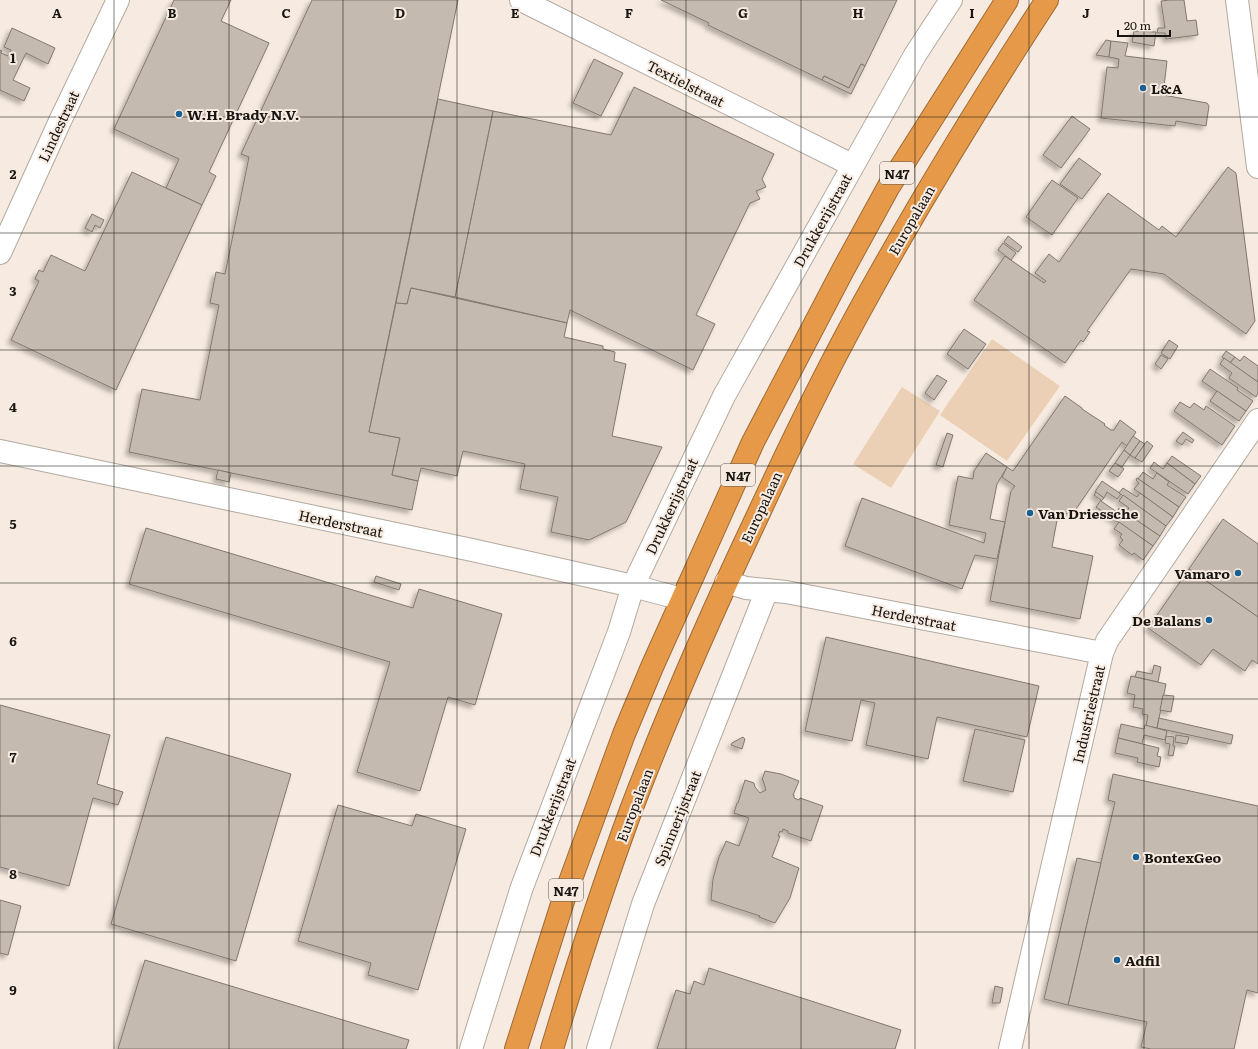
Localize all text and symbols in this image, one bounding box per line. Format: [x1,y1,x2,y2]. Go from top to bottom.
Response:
text: A [52,3,62,22]
text: B [168,3,177,22]
text: C [281,3,291,22]
text: D [395,3,405,22]
text: E [511,3,520,22]
text: F [625,3,633,22]
text: G [738,3,748,22]
text: H [853,3,864,22]
text: I [969,3,975,22]
text: J [1082,3,1090,22]
scale bar [1118,12,1170,38]
text: 20 m [1124,16,1151,34]
text: 1 [10,48,16,67]
street label: Textielstraat [644,55,729,111]
place label: L&A [1151,78,1183,98]
marker: L&A [1138,83,1148,93]
street label: Lindestraat [33,87,83,165]
place label: W.H. Brady N.V. [187,104,299,124]
marker: W.H. Brady N.V. [174,109,184,119]
road number: N47 [880,162,914,184]
text: 2 [10,164,17,183]
street label: Drukkerijstraat [788,169,856,270]
street label: Europalaan [883,182,939,258]
text: 3 [9,281,17,300]
text: 4 [9,397,17,416]
street label: Drukkerijstraat [640,454,702,558]
road number: N47 [721,464,755,486]
street label: Europalaan [736,468,786,546]
place label: Van Driessche [1038,503,1139,523]
street label: Herderstraat [297,504,385,542]
marker: Van Driessche [1025,508,1035,518]
text: 5 [9,514,17,533]
place label: Vamaro [1174,563,1230,583]
marker: Vamaro [1233,568,1243,578]
street label: Herderstraat [870,599,958,635]
place label: De Balans [1132,610,1201,630]
marker: De Balans [1204,615,1214,625]
text: 6 [9,631,17,650]
street label: Industriestraat [1067,662,1109,765]
text: 7 [9,747,17,766]
street label: Drukkerijstraat [524,754,580,859]
street label: Europalaan [611,765,657,845]
street label: Spinnerijstraat [649,767,705,869]
place label: BontexGeo [1144,847,1222,867]
marker: BontexGeo [1131,852,1141,862]
text: 8 [9,864,17,883]
road number: N47 [549,879,583,901]
place label: Adfil [1125,950,1160,970]
marker: Adfil [1112,955,1122,965]
text: 9 [9,980,17,999]

